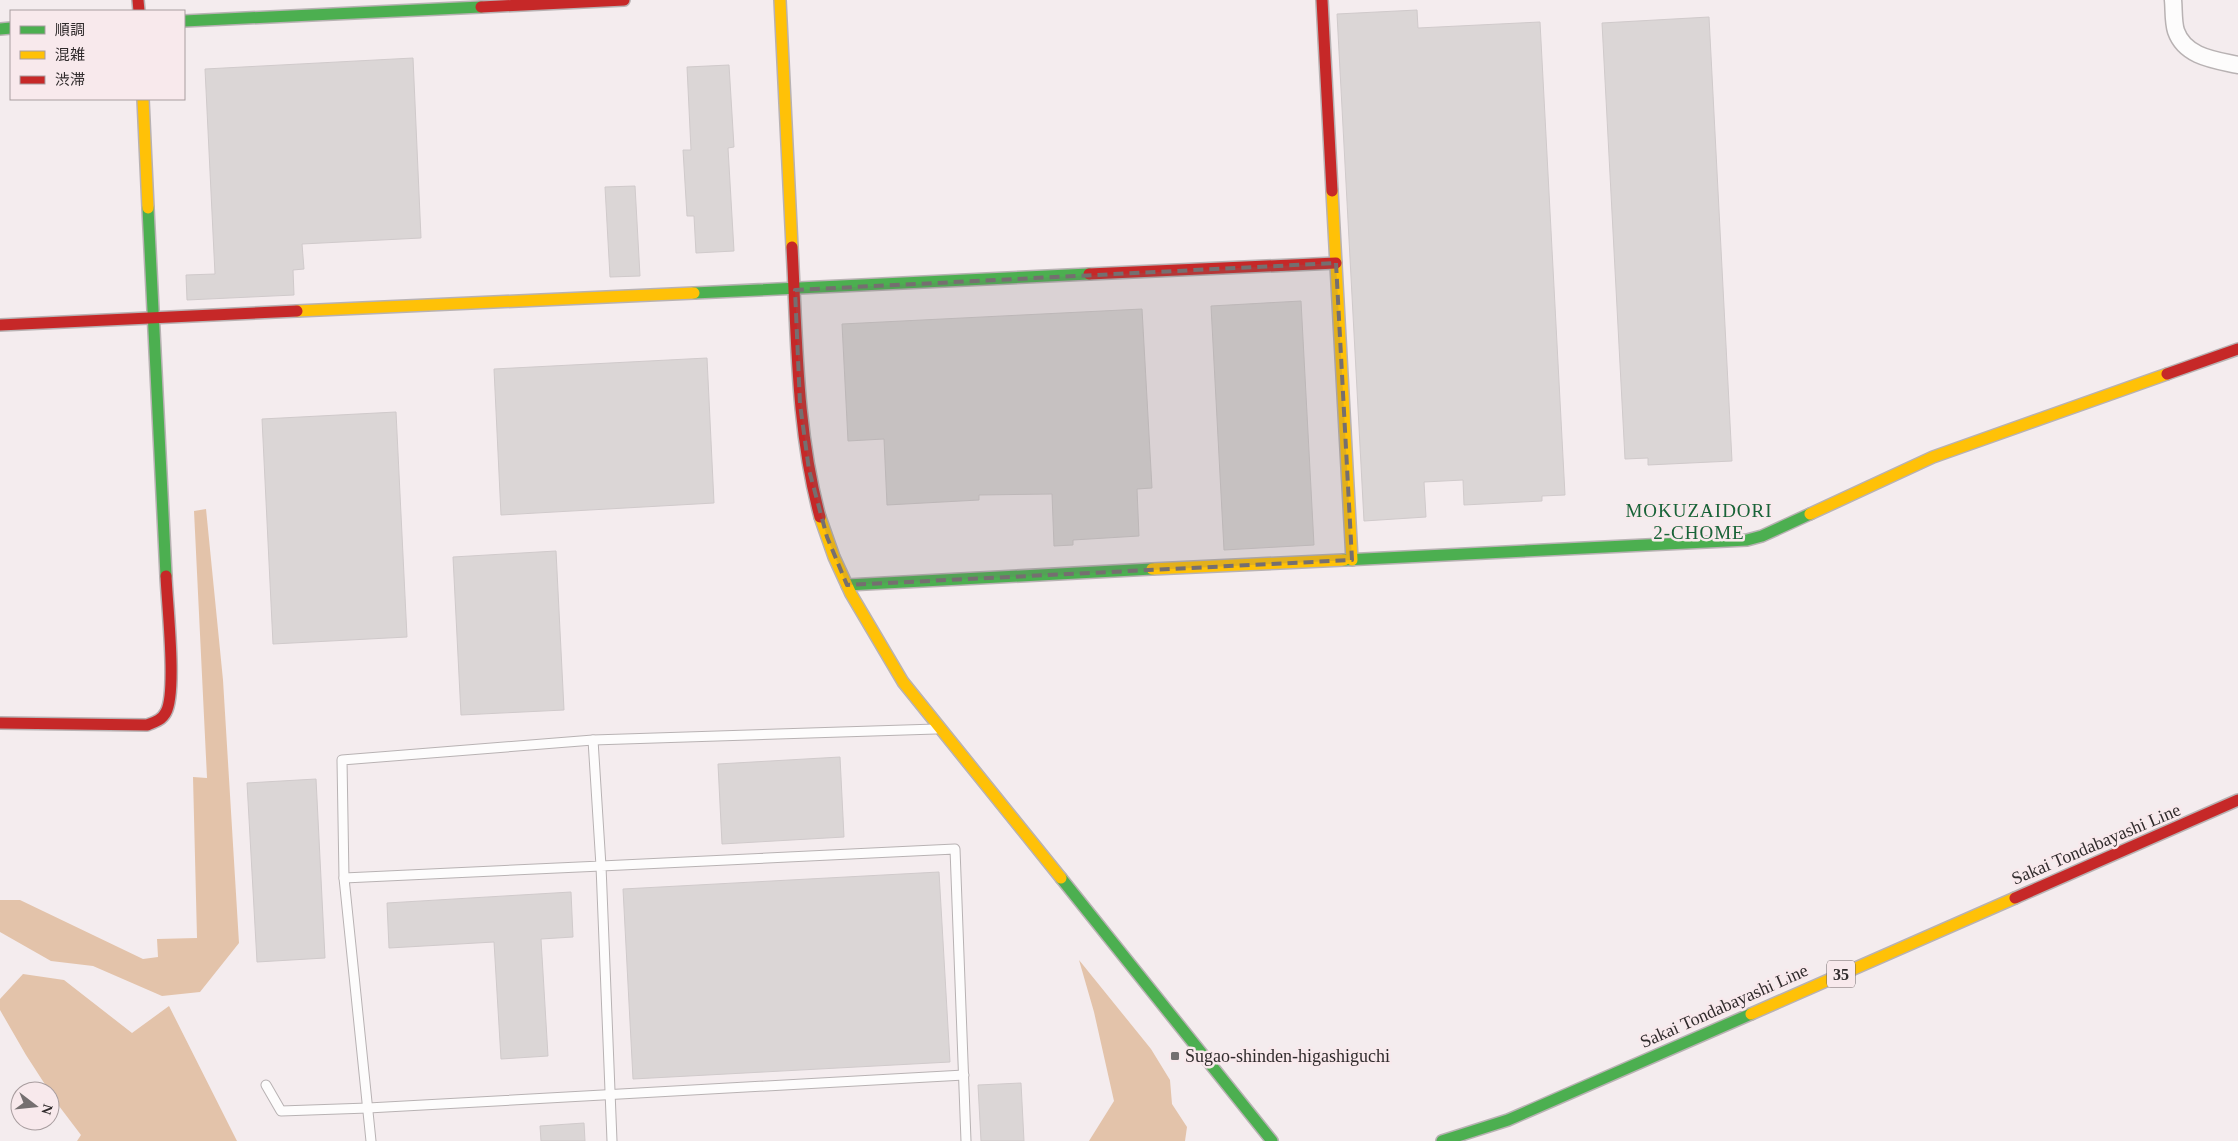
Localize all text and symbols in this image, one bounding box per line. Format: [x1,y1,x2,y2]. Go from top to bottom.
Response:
legend [10,10,185,100]
text: 順調 [55,22,85,38]
text: 混雑 [55,47,85,63]
text: 渋滞 [55,72,85,88]
district label: MOKUZAIDORI 2-CHOME [1625,500,1773,543]
street label: Sakai Tondabayashi Line [2009,799,2183,889]
street label: Sakai Tondabayashi Line [1637,960,1811,1052]
road number: 35 [1827,961,1855,988]
place label: Sugao-shinden-higashiguchi [1185,1046,1390,1066]
marker: Sugao-shinden-higashiguchi [1169,1050,1181,1062]
north arrow [10,1081,60,1131]
text: N [38,1103,56,1116]

